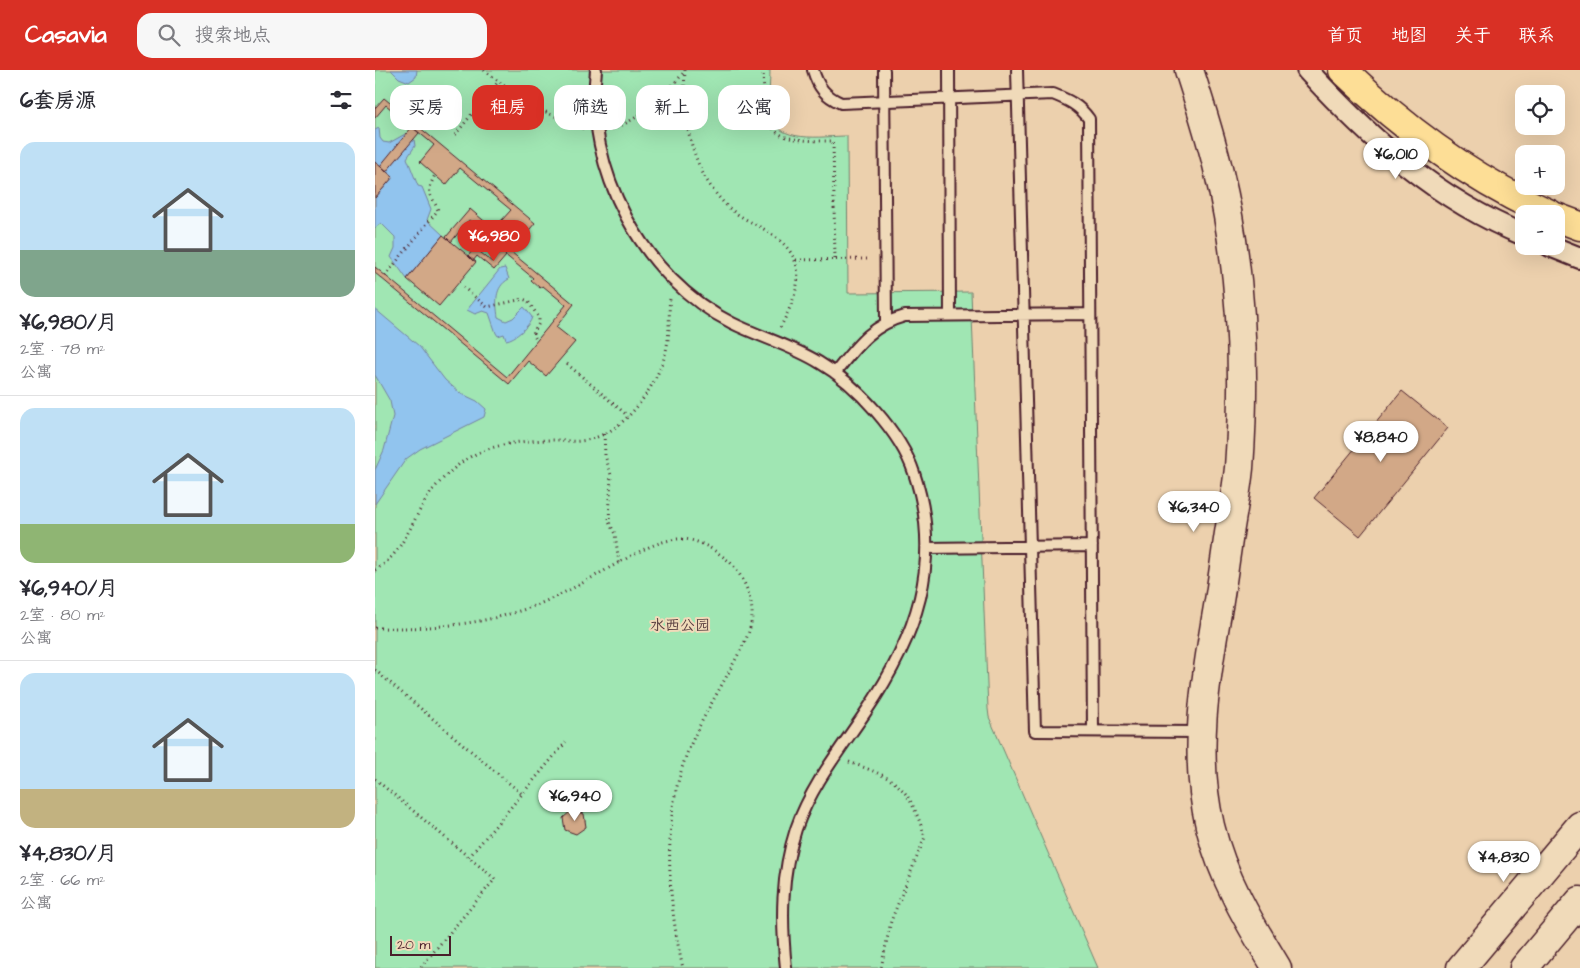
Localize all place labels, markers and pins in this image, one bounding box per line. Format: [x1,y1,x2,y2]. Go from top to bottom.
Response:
pin: ¥6,010 [1355,138,1437,180]
pin: ¥6,980 [453,220,535,262]
pin: ¥8,840 [1340,420,1422,463]
pin: ¥6,340 [1153,490,1235,533]
pin: ¥6,940 [534,780,616,822]
pin: ¥4,830 [1463,840,1545,883]

